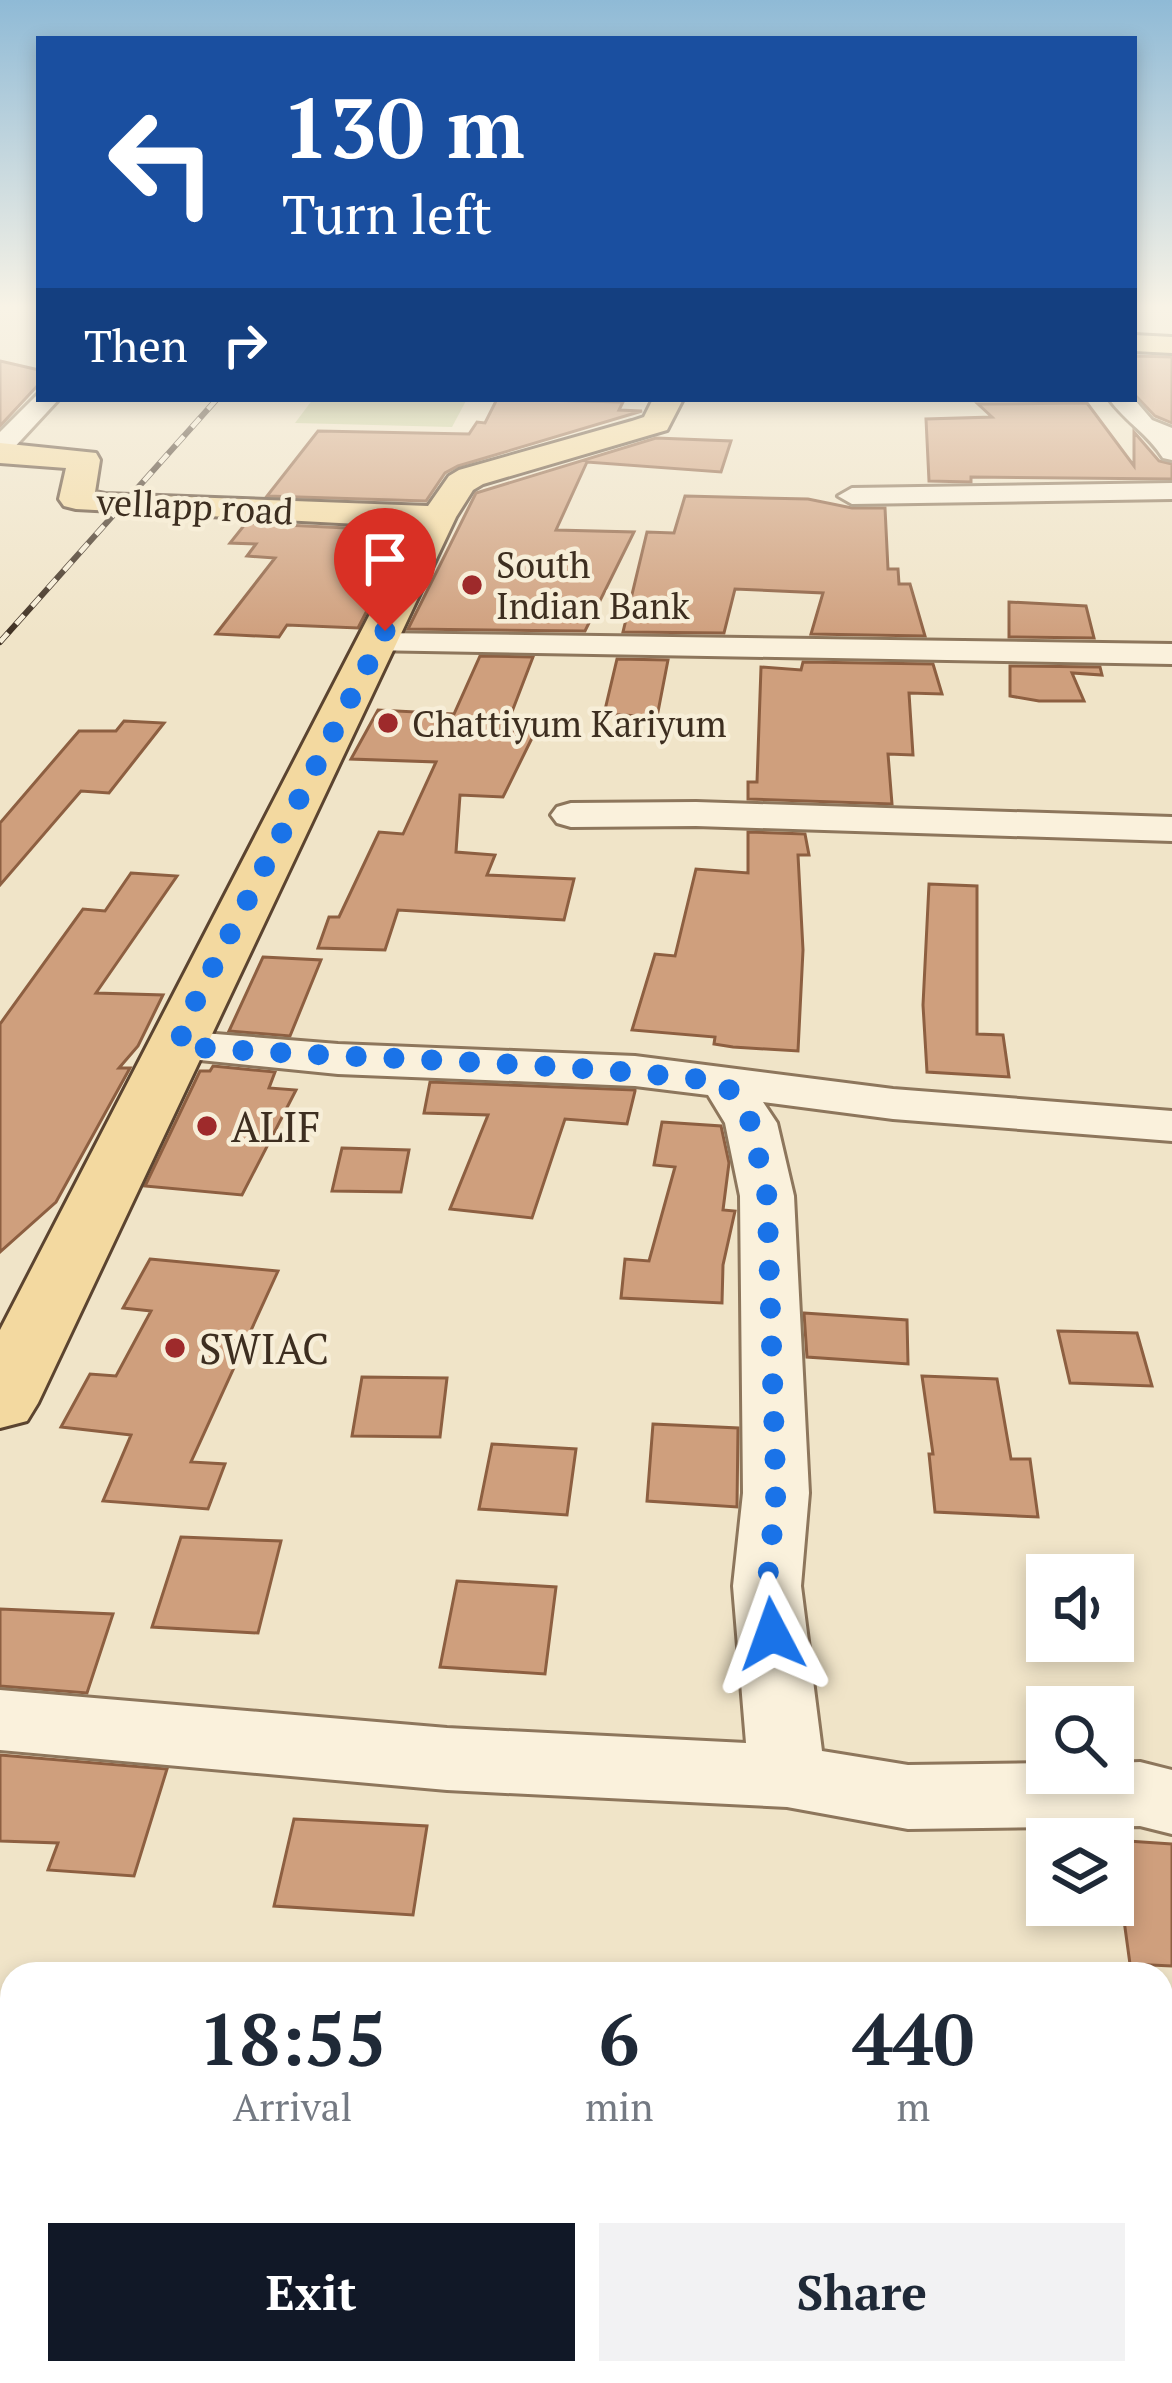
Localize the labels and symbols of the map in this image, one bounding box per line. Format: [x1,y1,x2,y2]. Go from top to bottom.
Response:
street label: vellapp road [94,477,295,535]
pin [334,508,436,631]
place label: South Indian Bank [496,541,690,629]
marker: South Indian Bank [459,572,485,598]
place label: Chattiyum Kariyum [412,700,727,747]
marker: Chattiyum Kariyum [375,710,401,736]
place label: ALIF [231,1098,320,1154]
marker: ALIF [194,1113,220,1139]
place label: SWIAC [199,1320,329,1376]
marker: SWIAC [162,1335,188,1361]
position arrow [709,1571,835,1697]

